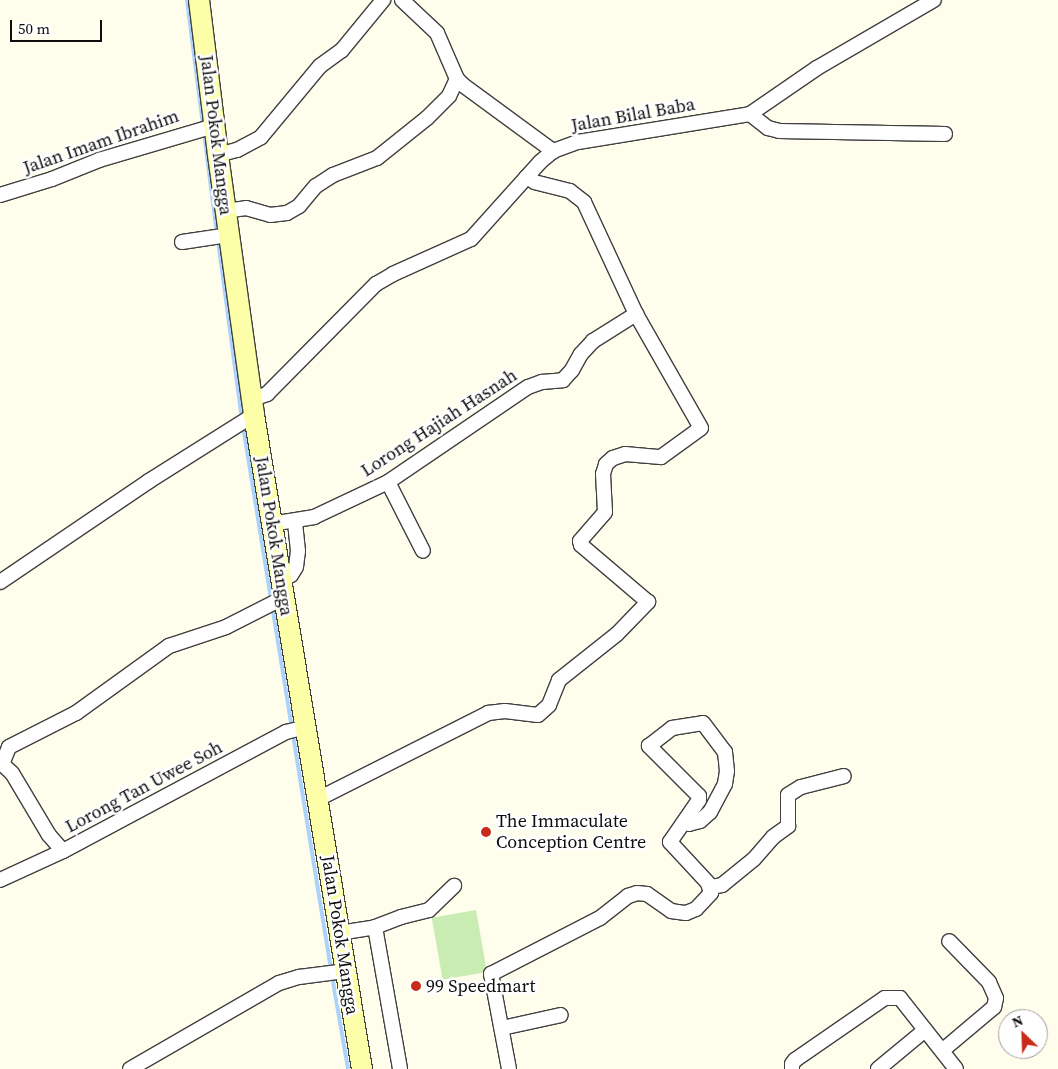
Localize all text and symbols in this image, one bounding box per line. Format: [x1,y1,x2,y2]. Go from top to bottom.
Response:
scale bar [12,10,105,42]
text: 50 m [18,18,50,39]
street label: Jalan Pokok Mangga [195,54,237,216]
street label: Jalan Bilal Baba [569,93,697,137]
street label: Jalan Imam Ibrahim [20,105,182,179]
street label: Lorong Hajiah Hasnah [357,365,521,481]
street label: Jalan Pokok Mangga [251,455,297,617]
street label: Lorong Tan Uwee Soh [62,736,226,838]
place label: The Immaculate Conception Centre [496,811,646,854]
marker: The Immaculate Conception Centre [480,826,492,838]
street label: Jalan Pokok Mangga [317,854,363,1016]
place label: 99 Speedmart [426,975,535,997]
marker: 99 Speedmart [410,980,422,992]
north arrow [998,1009,1048,1059]
text: N [1009,1010,1026,1032]

